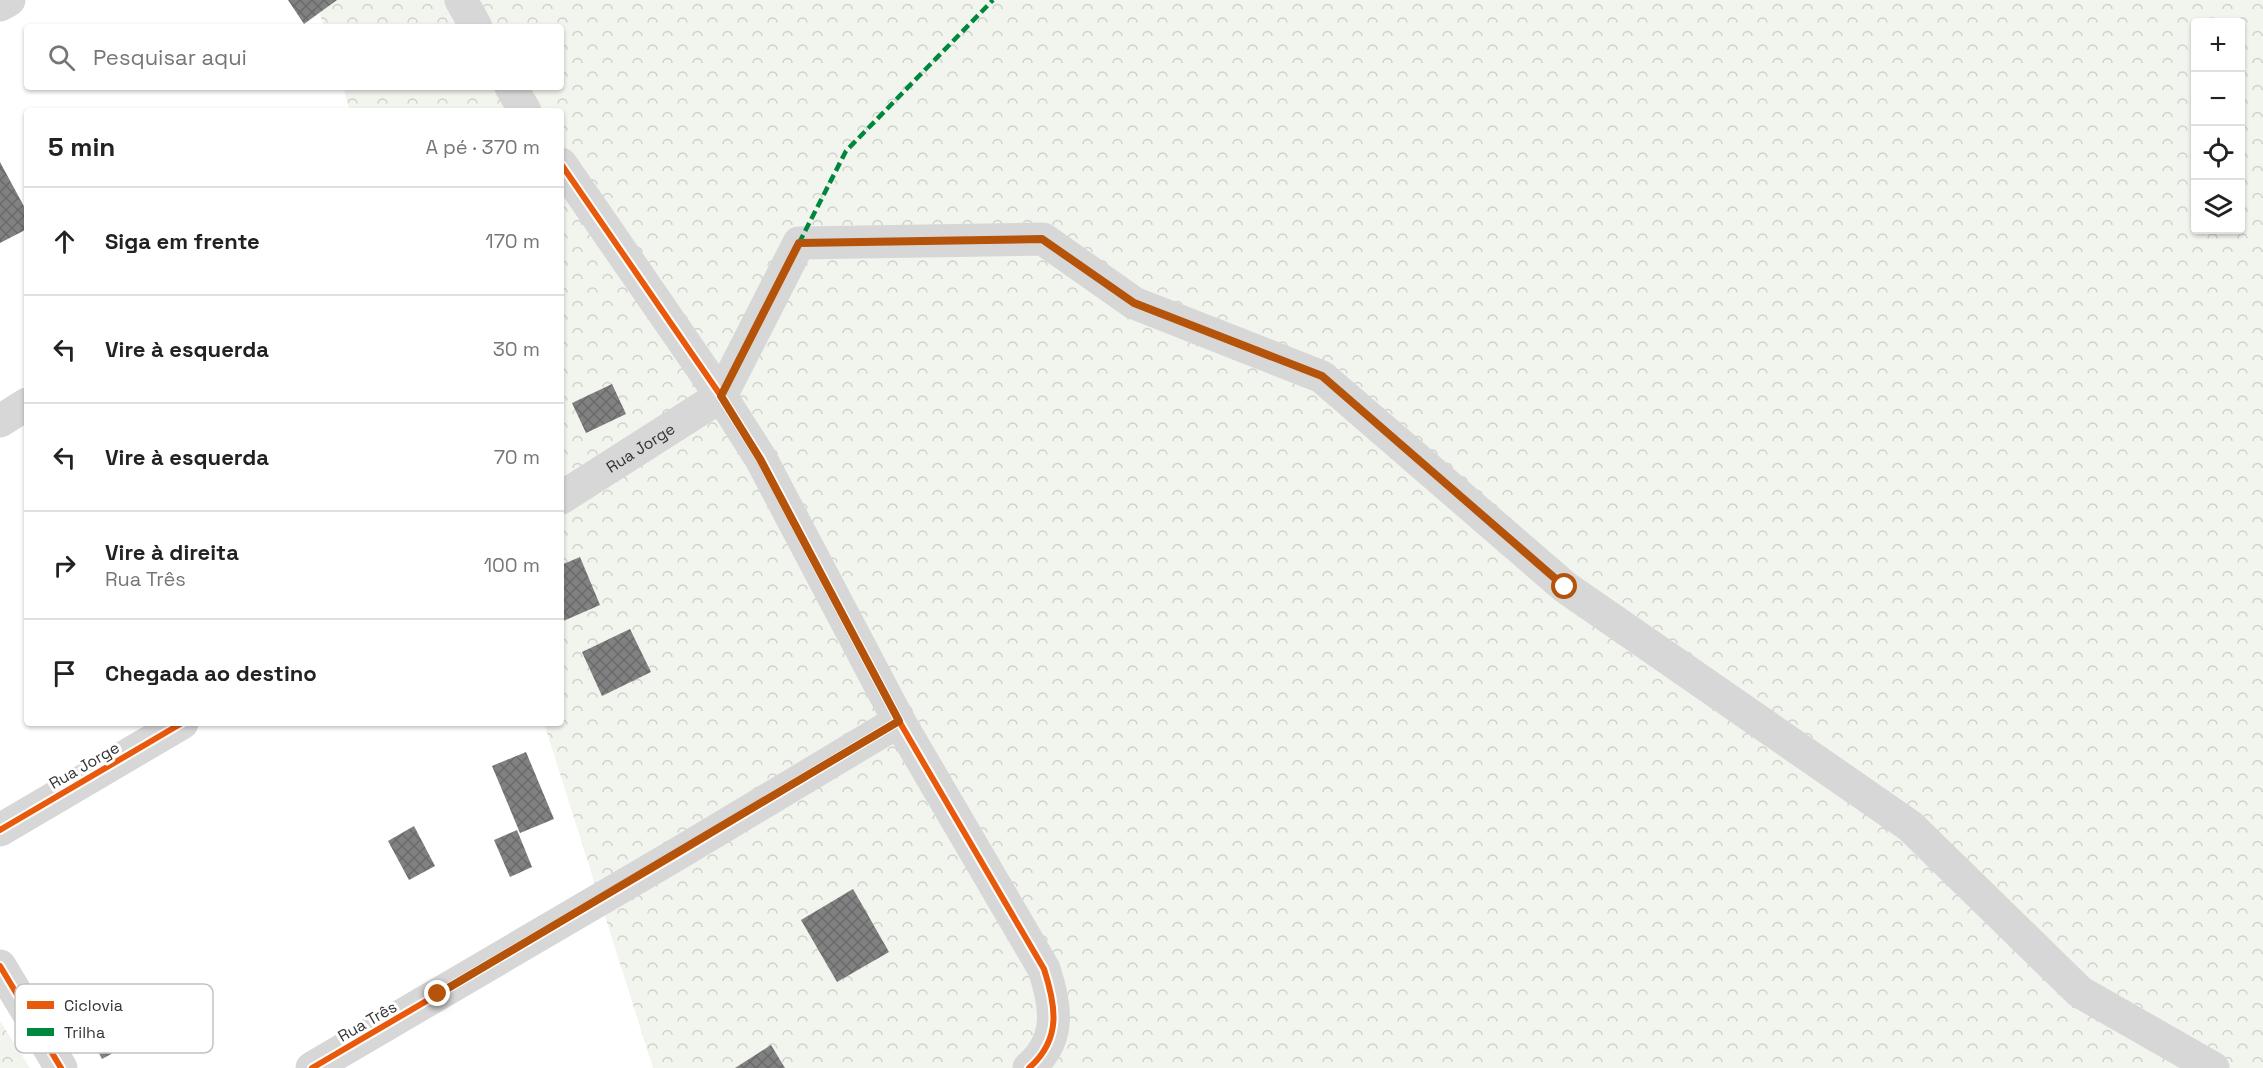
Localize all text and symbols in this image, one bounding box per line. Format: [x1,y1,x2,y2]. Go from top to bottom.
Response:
map controls [2191,18,2245,234]
button: + [2191,18,2245,72]
search box [24,24,564,90]
icon: search [45,41,78,74]
text: Pesquisar aqui [93,43,247,71]
button: − [2191,72,2245,126]
button: locate [2191,126,2245,180]
text: 5 min [48,130,115,164]
text: A pé · 370 m [425,134,540,160]
button: layers [2191,180,2245,234]
icon: ahead [48,225,81,258]
text: Siga em frente [105,227,260,255]
text: 170 m [485,228,540,254]
icon: left [48,333,81,366]
text: Vire à esquerda [105,335,269,363]
text: 30 m [493,336,540,362]
street label: Rua Jorge [602,418,679,478]
icon: left [48,441,81,474]
text: Vire à esquerda [105,443,269,471]
text: 70 m [494,444,540,470]
text: Vire à direita [105,538,239,566]
icon: right [48,549,81,582]
text: 100 m [484,552,540,578]
text: Rua Três [105,566,186,592]
route start [1551,573,1577,599]
icon: arrive [48,657,81,690]
text: Chegada ao destino [105,659,317,687]
street label: Rua Jorge [45,737,123,794]
route end [424,980,450,1006]
legend [15,984,213,1053]
text: Ciclovia [64,995,123,1016]
street label: Rua Três [334,996,400,1047]
text: Trilha [64,1022,105,1043]

